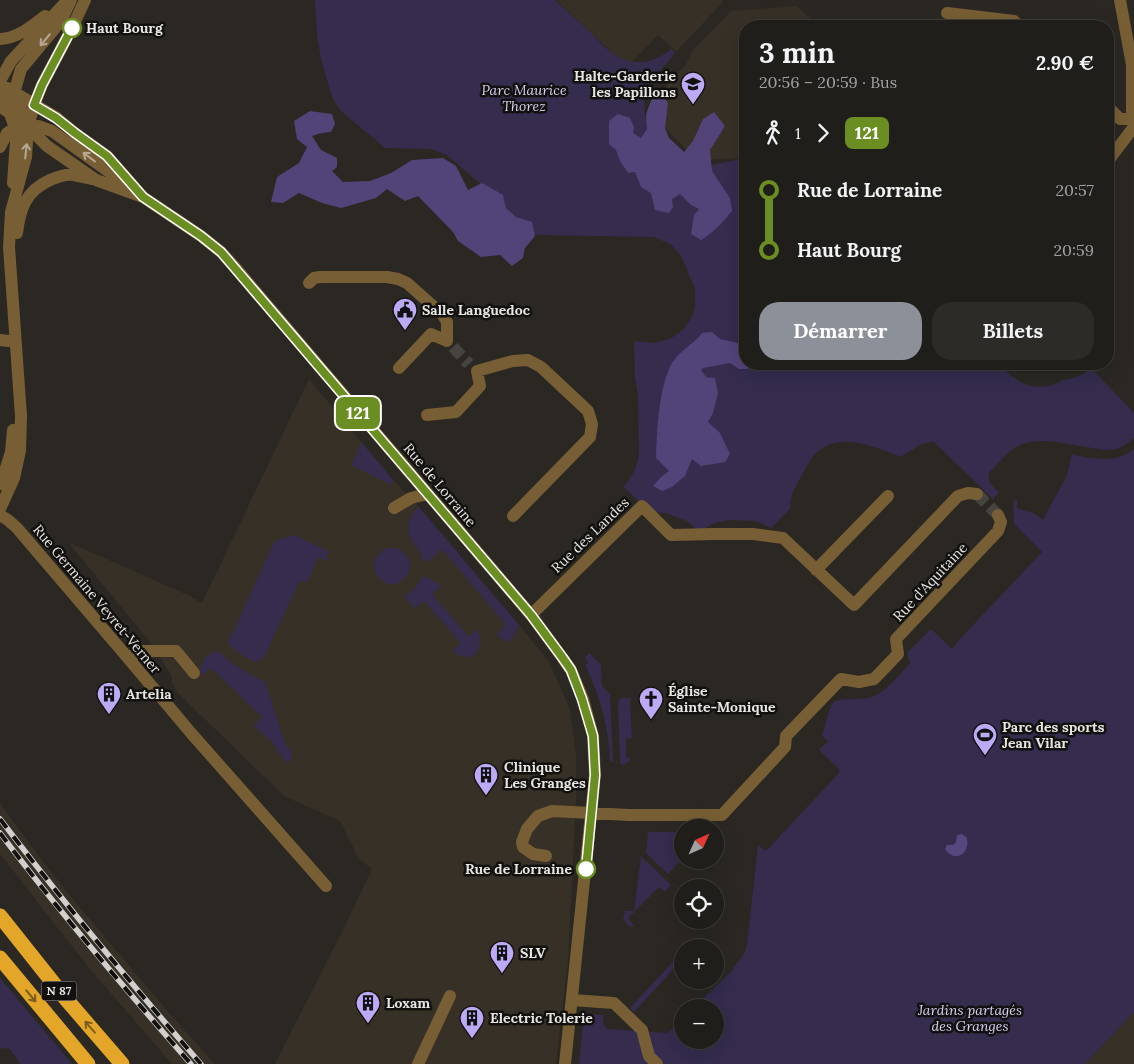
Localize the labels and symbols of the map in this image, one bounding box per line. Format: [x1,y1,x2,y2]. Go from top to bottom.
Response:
marker: Haut Bourg [62,18,82,38]
place label: Haut Bourg [86,19,164,37]
one-way arrow [39,34,50,47]
place label: Halte-Garderie les Papillons [574,67,676,101]
school or university icon: Halte-Garderie les Papillons [680,71,706,105]
park label: Parc Maurice Thorez [481,81,567,115]
one-way arrow [21,144,31,160]
one-way arrow [82,152,96,162]
public building icon: Salle Languedoc [392,297,418,331]
place label: Salle Languedoc [422,301,531,319]
line badge: 121 [329,397,387,429]
street label: Rue de Lorraine [400,440,480,531]
street label: Rue des Landes [547,493,633,577]
street label: Rue Germaine Veyret-Verner [29,521,165,677]
street label: Rue d'Aquitaine [889,539,971,625]
building icon: Artelia [96,681,122,715]
place label: Église Sainte-Monique [668,682,776,716]
place label: Artelia [126,685,172,703]
church icon: Église Sainte-Monique [638,686,664,720]
place label: Parc des sports Jean Vilar [1002,718,1105,752]
sports icon: Parc des sports Jean Vilar [972,722,998,756]
place label: Clinique Les Granges [504,758,586,792]
building icon: Clinique Les Granges [473,762,499,796]
north arrow [674,819,724,869]
marker: Rue de Lorraine [576,859,596,879]
place label: Rue de Lorraine [465,860,572,878]
building icon: SLV [489,940,515,974]
place label: SLV [520,944,546,962]
road number: N 87 [42,981,76,1000]
one-way arrow [25,989,36,1002]
building icon: Loxam [355,990,381,1024]
place label: Loxam [386,994,430,1012]
park label: Jardins partagés des Granges [917,1001,1022,1035]
building icon: Electric Tolerie [459,1005,485,1039]
place label: Electric Tolerie [490,1009,593,1027]
one-way arrow [85,1021,96,1034]

